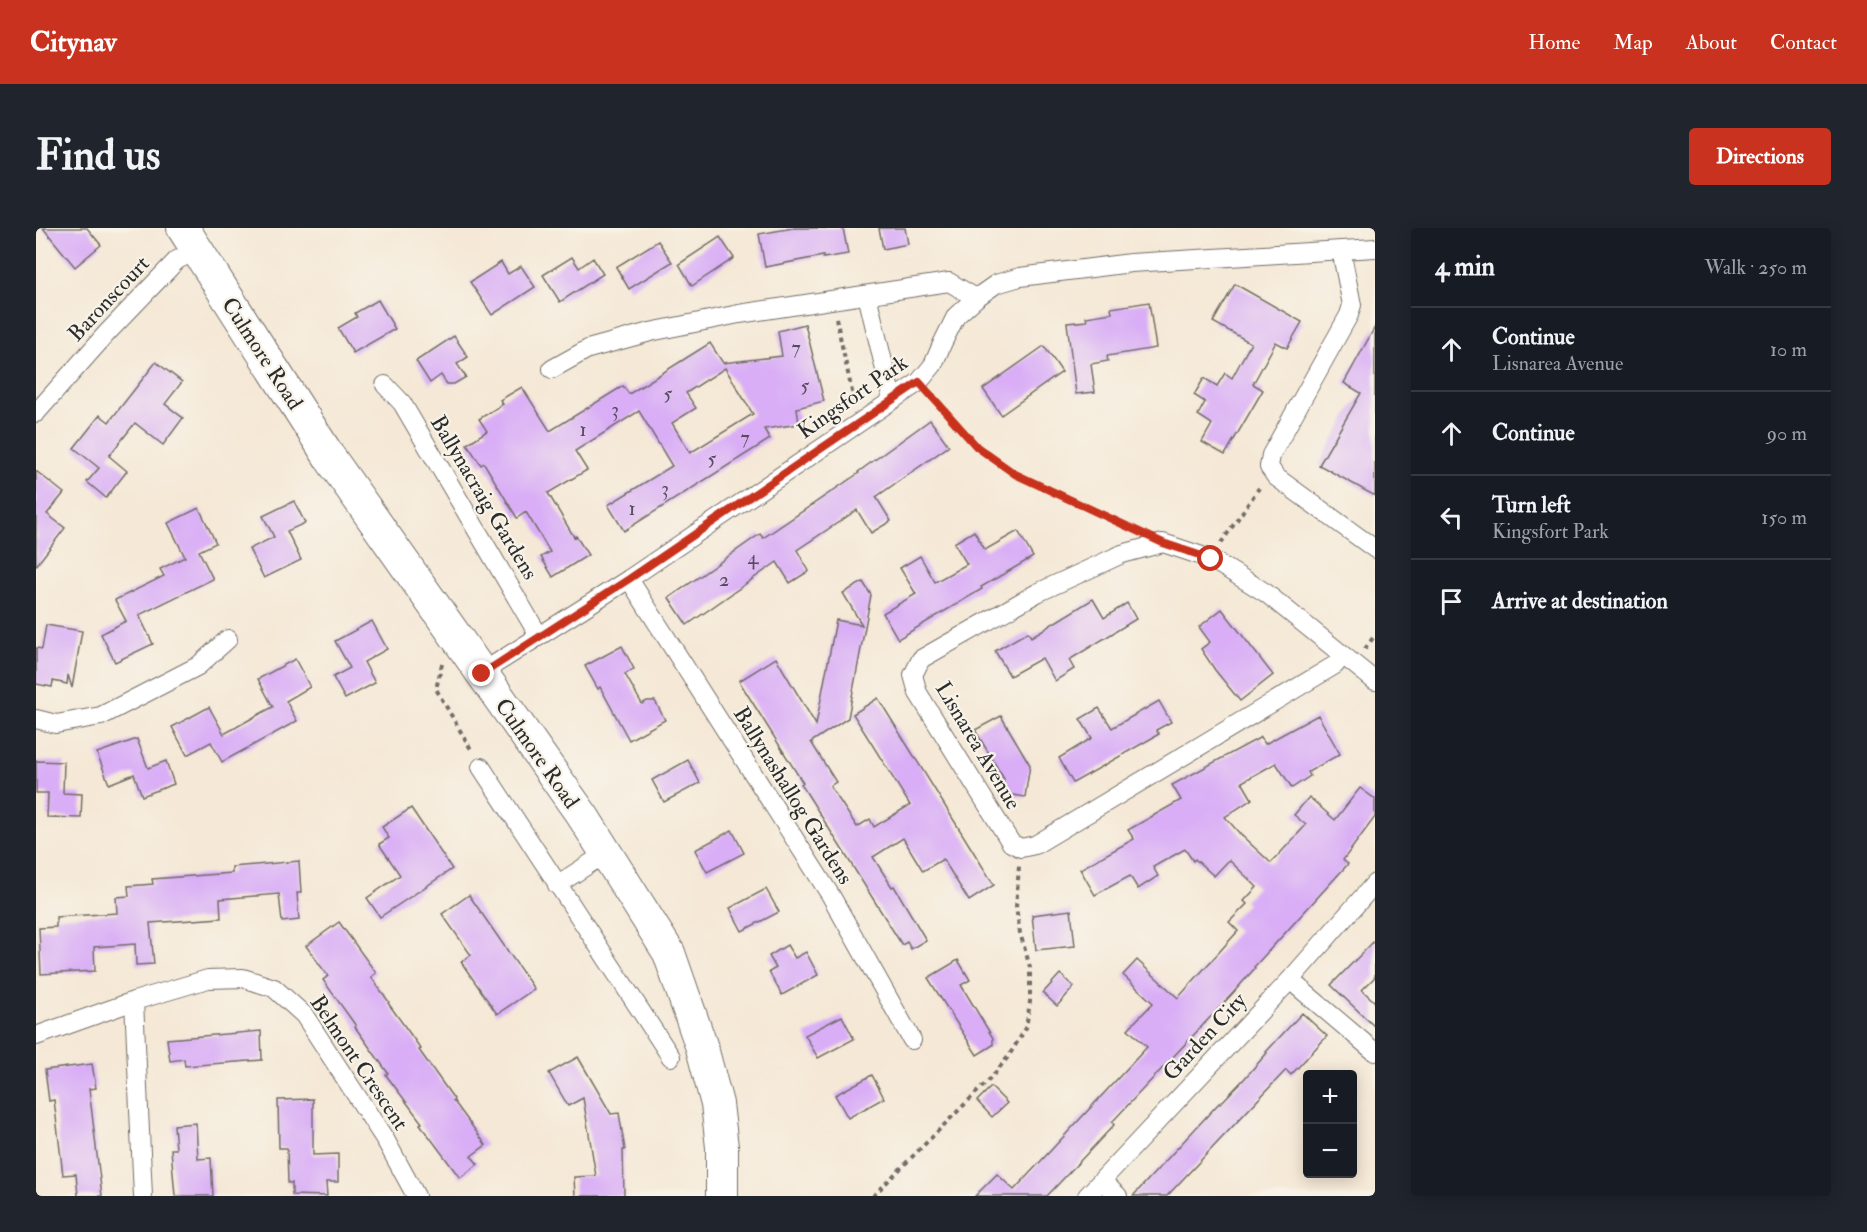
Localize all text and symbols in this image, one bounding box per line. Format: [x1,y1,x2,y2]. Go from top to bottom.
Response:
text: Citynav [30,25,117,60]
text: Home [1528,29,1580,56]
text: Map [1613,29,1653,56]
text: About [1686,29,1737,56]
text: Contact [1770,29,1837,56]
button: Directions [1689,128,1831,185]
text: Find us [36,130,160,182]
street label: Baronscourt [62,250,156,347]
text: 4 min [1435,251,1495,283]
text: Walk · 250 m [1704,255,1807,280]
street label: Culmore Road [215,292,309,415]
text: Continue [1492,323,1575,351]
icon: ahead [1435,333,1468,366]
house number: 7 [791,335,801,360]
text: 10 m [1770,337,1807,362]
street label: Kingsfort Park [792,348,914,445]
text: Lisnarea Avenue [1492,351,1623,376]
house number: 5 [801,373,810,398]
house number: 5 [664,381,673,406]
house number: 3 [611,397,619,422]
street label: Ballynacraig Gardens [424,410,544,585]
house number: 1 [579,417,587,442]
icon: ahead [1435,417,1468,450]
text: Continue [1492,419,1575,447]
text: 90 m [1767,421,1807,446]
house number: 7 [740,425,750,450]
house number: 5 [708,446,717,471]
house number: 3 [661,476,669,501]
text: Turn left [1492,491,1571,519]
house number: 1 [628,496,636,521]
icon: left [1435,501,1468,534]
text: 150 m [1761,505,1807,530]
text: Kingsfort Park [1492,519,1609,544]
house number: 4 [748,545,760,570]
route start [1197,545,1223,571]
house number: 2 [719,567,729,592]
icon: arrive [1435,585,1468,618]
text: Arrive at destination [1492,587,1668,615]
route end [468,660,494,686]
street label: Lisnarea Avenue [929,676,1027,815]
street label: Culmore Road [489,693,586,814]
street label: Ballynashallog Gardens [727,701,859,890]
street label: Garden City [1157,987,1253,1086]
street label: Belmont Crescent [304,990,415,1135]
map controls [1303,1070,1357,1178]
button: + [1303,1070,1357,1124]
button: − [1303,1124,1357,1178]

